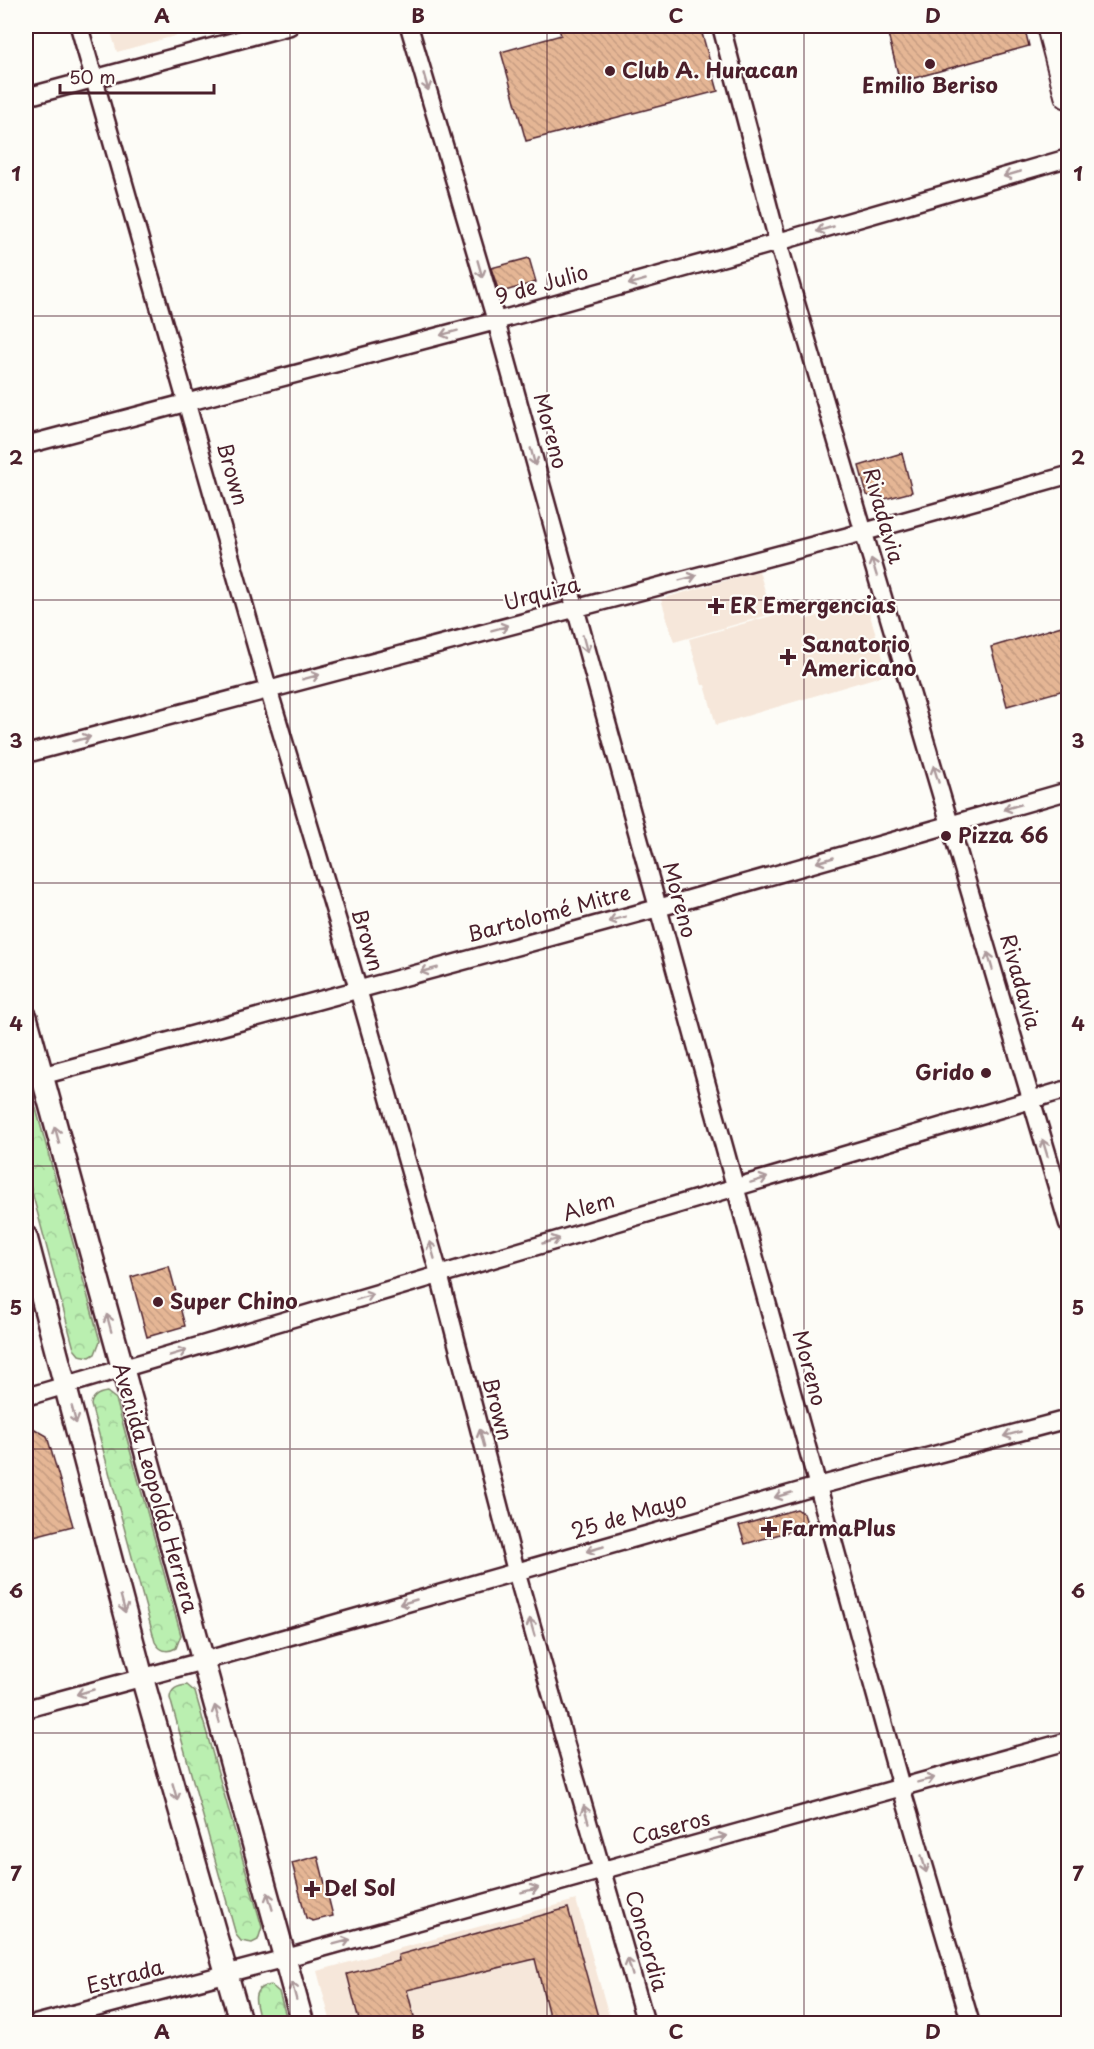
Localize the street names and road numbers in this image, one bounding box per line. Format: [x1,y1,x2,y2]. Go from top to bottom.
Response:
street label: 9 de Julio [491,255,592,312]
street label: Moreno [526,389,577,472]
street label: Brown [210,438,258,509]
street label: Rivadavia [856,464,914,568]
street label: Urquiza [500,566,584,618]
street label: Moreno [655,858,706,941]
street label: Bartolomé Mitre [463,875,634,949]
street label: Brown [344,904,394,975]
street label: Rivadavia [993,930,1051,1034]
street label: Alem [559,1182,618,1228]
street label: Moreno [785,1326,836,1409]
street label: Avenida Leopoldo Herrera [106,1358,208,1617]
street label: Brown [475,1373,523,1444]
street label: 25 de Mayo [567,1482,690,1546]
street label: Caseros [628,1800,713,1852]
street label: Concordia [618,1886,678,1996]
street label: Estrada [82,1949,167,2001]

